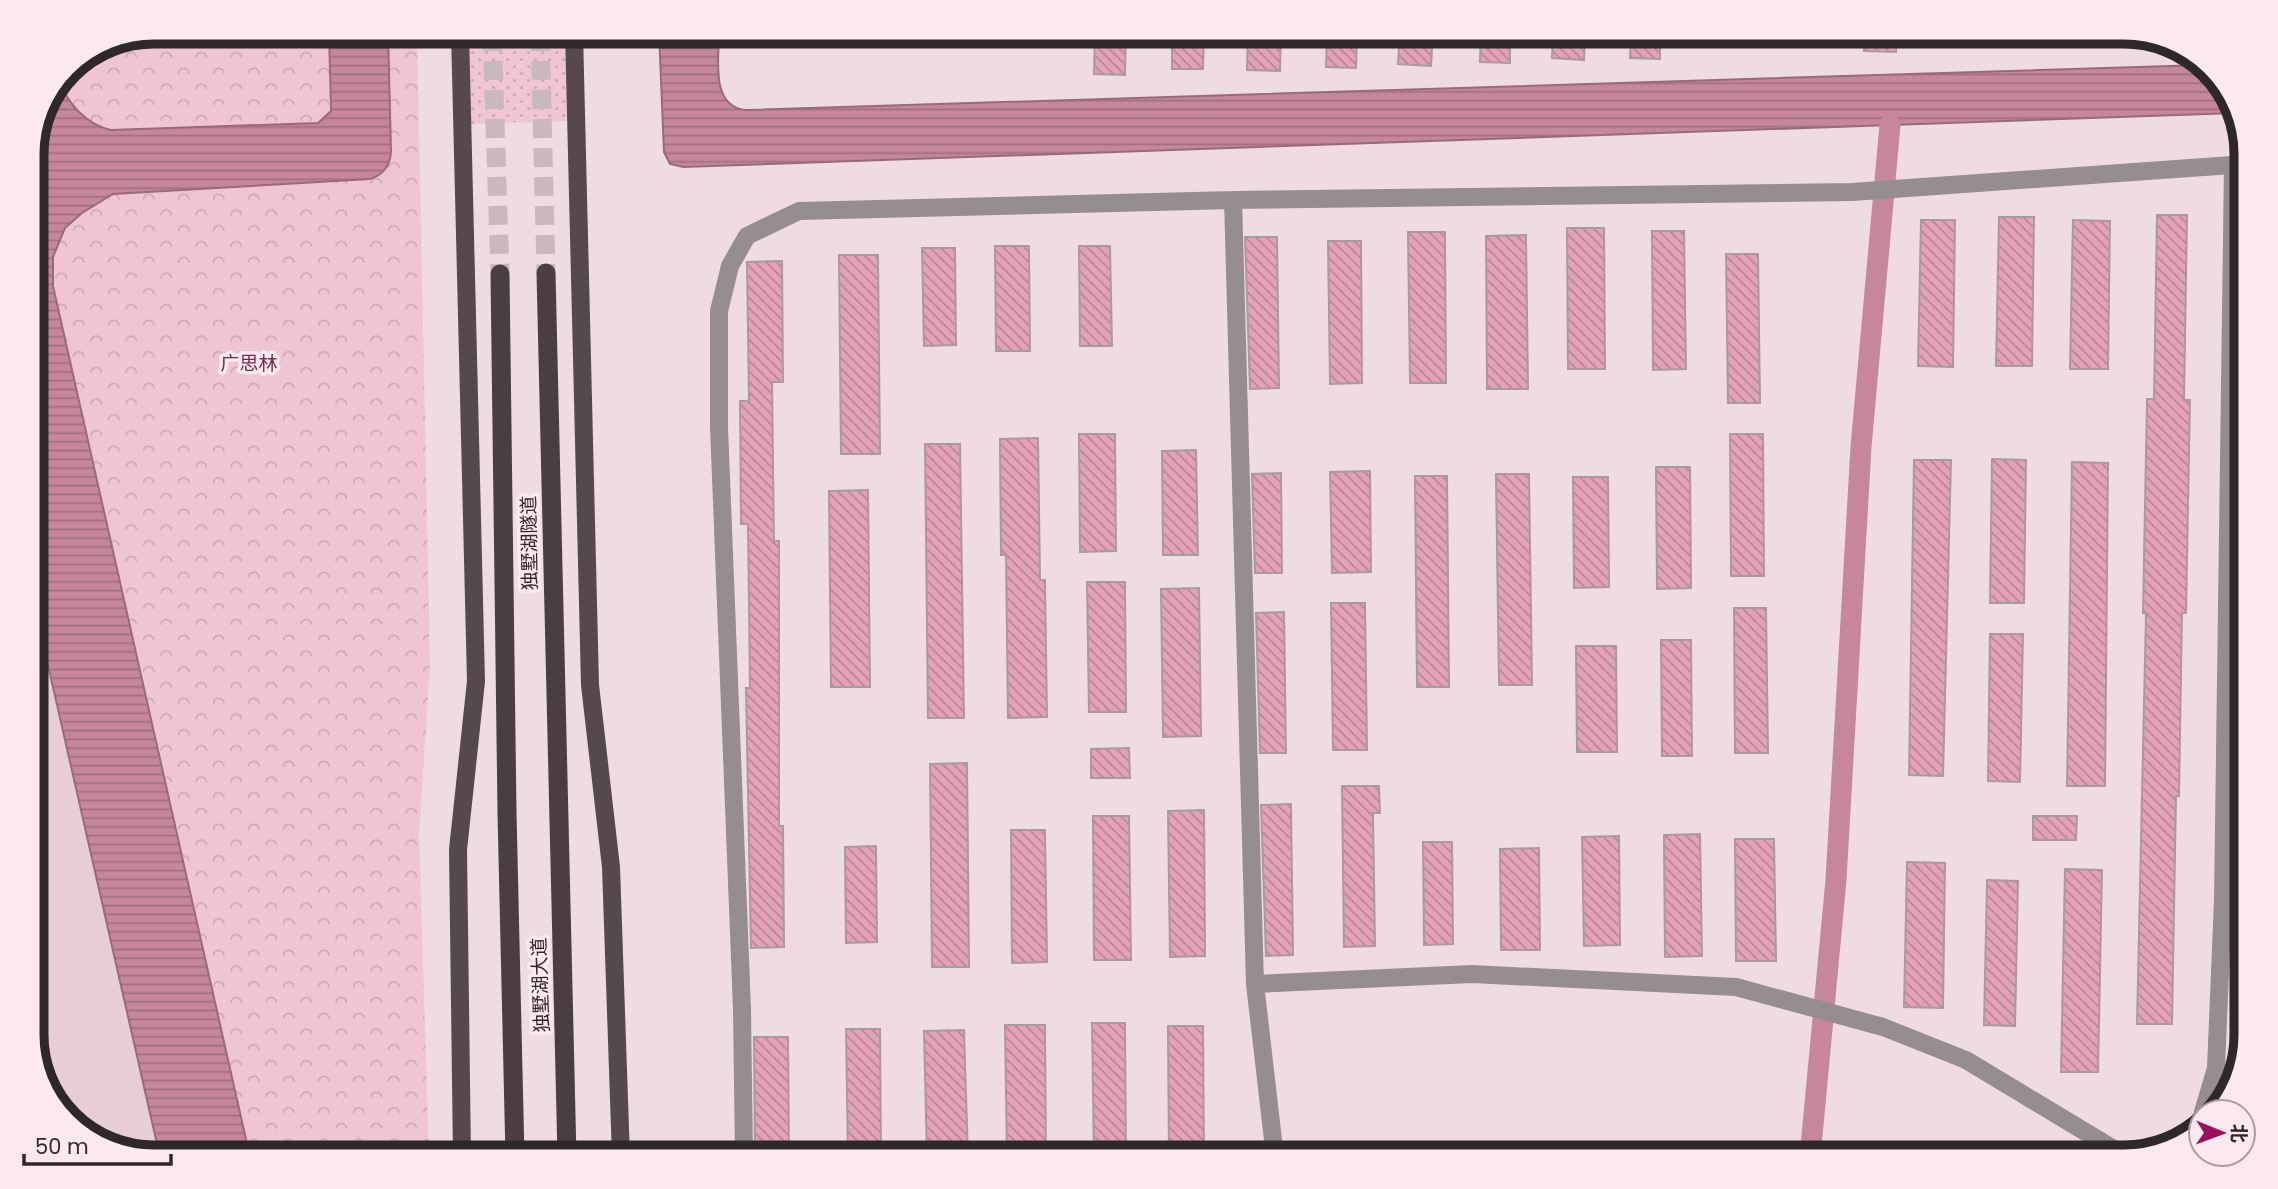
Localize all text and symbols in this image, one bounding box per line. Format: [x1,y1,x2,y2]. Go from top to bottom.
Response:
park label: 广思林 [220,350,278,377]
street label: 独墅湖隧道 [515,495,544,591]
street label: 独墅湖大道 [525,937,556,1033]
north arrow [2187,1098,2257,1168]
scale bar [24,1122,172,1166]
text: 北 [2225,1124,2252,1143]
text: 50 m [35,1132,89,1161]

